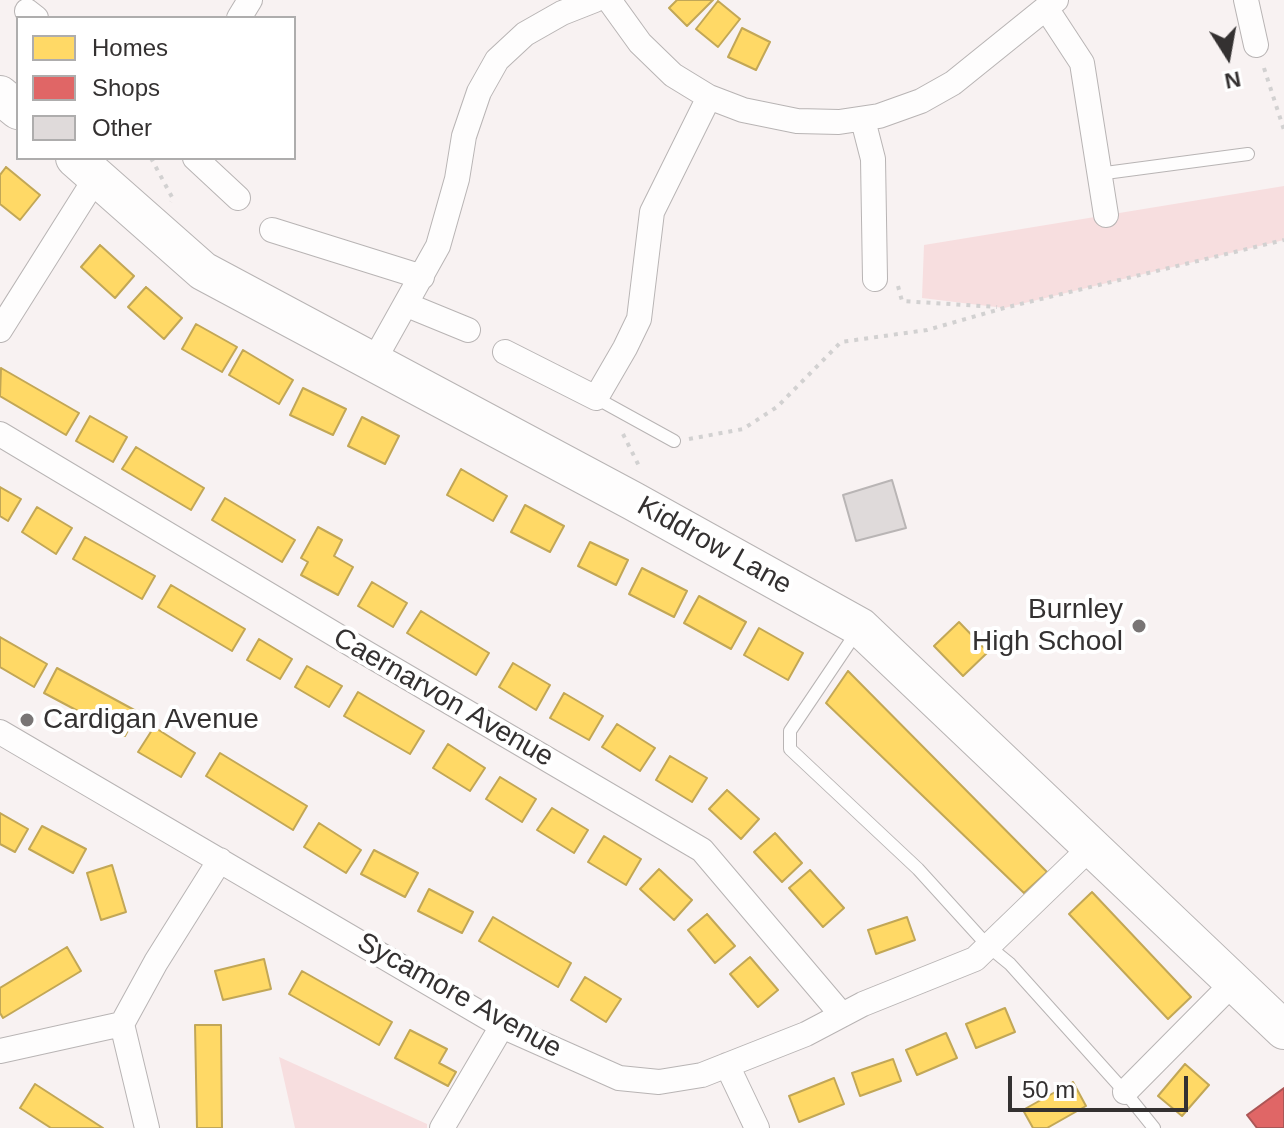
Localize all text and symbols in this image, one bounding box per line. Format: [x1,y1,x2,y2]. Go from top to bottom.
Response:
legend [16,16,296,160]
north arrow [1188,16,1268,96]
text: Homes [92,34,168,61]
text: N [1222,66,1243,94]
text: Shops [92,74,160,101]
text: Other [92,114,152,141]
street label: Kiddrow Lane [631,490,797,602]
place label: Burnley High School [972,593,1123,659]
marker: Burnley High School [1130,617,1148,635]
street label: Caernarvon Avenue [327,621,559,775]
place label: Cardigan Avenue [43,703,259,737]
marker: Cardigan Avenue [18,711,36,729]
street label: Sycamore Avenue [351,926,567,1066]
scale bar [1012,1060,1192,1110]
text: 50 m [1022,1076,1075,1103]

